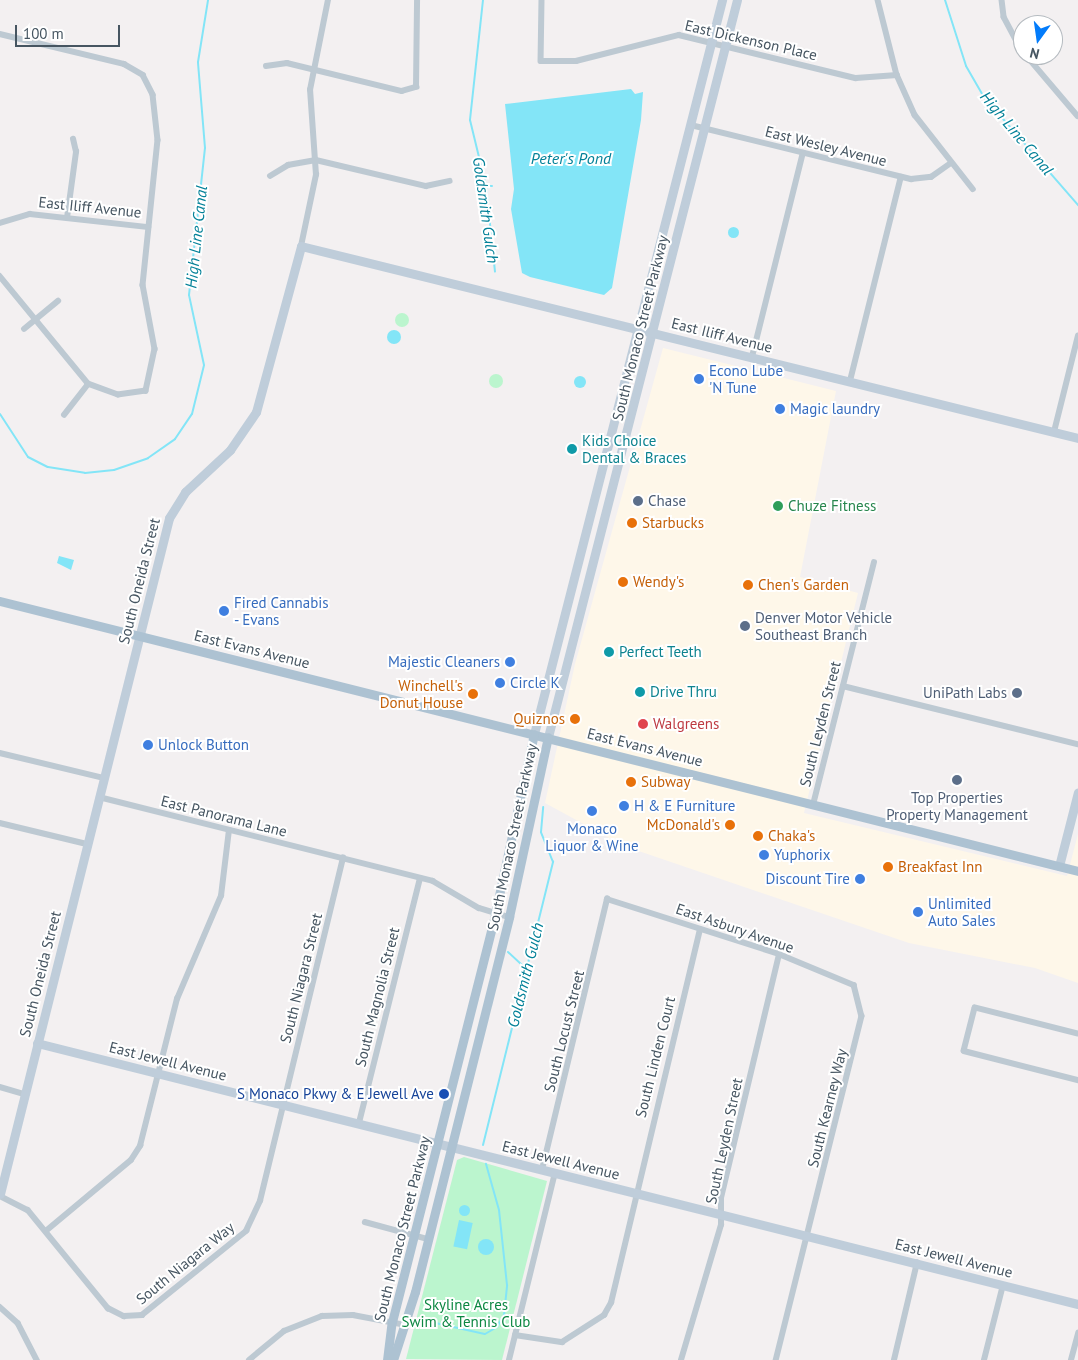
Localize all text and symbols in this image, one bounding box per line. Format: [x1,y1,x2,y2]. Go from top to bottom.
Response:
scale bar [18,15,122,47]
north arrow [1013,15,1063,65]
street label: East Dickenson Place [683,16,819,64]
text: 100 m [23,24,64,43]
text: N [1028,44,1041,63]
water label: High Line Canal [976,87,1058,179]
street label: East Wesley Avenue [763,122,889,170]
water label: Peter's Pond [531,148,611,168]
water label: Goldsmith Gulch [469,156,503,264]
water label: High Line Canal [181,184,211,290]
street label: East Iliff Avenue [37,193,143,221]
street label: South Monaco Street Parkway [608,233,672,423]
street label: East Iliff Avenue [669,314,775,356]
place label: Econo Lube 'N Tune [709,361,783,396]
marker: Econo Lube 'N Tune [693,373,705,385]
place label: Magic laundry [790,400,880,418]
marker: Magic laundry [774,403,786,415]
place label: Kids Choice Dental & Braces [582,431,686,466]
marker: Kids Choice Dental & Braces [566,443,578,455]
place label: Chase [648,492,686,510]
marker: Chase [632,495,644,507]
place label: Chuze Fitness [788,497,876,515]
marker: Chuze Fitness [772,500,784,512]
place label: Starbucks [642,514,704,532]
street label: South Oneida Street [115,516,163,646]
marker: Starbucks [626,517,638,529]
place label: Wendy's [633,573,684,591]
marker: Wendy's [617,576,629,588]
place label: Chen's Garden [758,576,849,594]
marker: Chen's Garden [742,579,754,591]
place label: Fired Cannabis - Evans [234,593,329,628]
marker: Fired Cannabis - Evans [218,605,230,617]
place label: Denver Motor Vehicle Southeast Branch [755,608,893,643]
marker: Denver Motor Vehicle Southeast Branch [739,620,751,632]
street label: East Evans Avenue [192,626,312,672]
place label: Perfect Teeth [619,643,702,661]
marker: Perfect Teeth [603,646,615,658]
place label: Majestic Cleaners [388,653,500,671]
marker: Majestic Cleaners [504,656,516,668]
street label: South Leyden Street [796,659,844,789]
place label: Circle K [510,674,560,692]
place label: Winchell's Donut House [380,676,463,711]
marker: Circle K [494,677,506,689]
place label: Drive Thru [650,683,717,701]
place label: UniPath Labs [923,684,1007,702]
marker: Drive Thru [634,686,646,698]
marker: UniPath Labs [1011,687,1023,699]
marker: Winchell's Donut House [467,688,479,700]
place label: Quiznos [513,710,565,728]
marker: Quiznos [569,713,581,725]
place label: Walgreens [653,715,719,733]
marker: Walgreens [637,718,649,730]
street label: East Evans Avenue [585,724,705,770]
place label: Unlock Button [158,736,249,754]
marker: Unlock Button [142,739,154,751]
street label: South Monaco Street Parkway [483,742,541,932]
place label: Subway [641,773,690,791]
marker: Top Properties Property Management [951,774,963,786]
marker: Subway [625,776,637,788]
place label: Top Properties Property Management [886,788,1028,823]
street label: East Panorama Lane [159,792,289,840]
place label: H & E Furniture [634,797,735,815]
marker: H & E Furniture [618,800,630,812]
marker: Monaco Liquor & Wine [586,805,598,817]
place label: McDonald's [647,816,720,834]
place label: Monaco Liquor & Wine [545,819,639,854]
marker: McDonald's [724,819,736,831]
place label: Chaka's [768,827,815,845]
marker: Chaka's [752,830,764,842]
place label: Yuphorix [774,846,831,864]
marker: Yuphorix [758,849,770,861]
place label: Breakfast Inn [898,858,983,876]
marker: Breakfast Inn [882,861,894,873]
place label: Discount Tire [765,870,850,888]
marker: Discount Tire [854,873,866,885]
place label: Unlimited Auto Sales [928,894,996,929]
street label: East Asbury Avenue [673,899,797,957]
marker: Unlimited Auto Sales [912,906,924,918]
street label: South Oneida Street [16,909,64,1039]
street label: South Niagara Street [276,911,326,1045]
water label: Goldsmith Gulch [503,921,547,1029]
street label: South Magnolia Street [351,925,403,1069]
street label: South Locust Street [540,968,588,1094]
street label: South Linden Court [631,995,679,1119]
street label: East Jewell Avenue [107,1038,229,1084]
street label: South Kearney Way [803,1046,851,1170]
street label: South Leyden Street [702,1076,746,1206]
place label: S Monaco Pkwy & E Jewell Ave [236,1085,434,1103]
marker: S Monaco Pkwy & E Jewell Ave [438,1088,450,1100]
street label: South Monaco Street Parkway [370,1134,434,1324]
street label: East Jewell Avenue [500,1137,622,1183]
street label: South Niagara Way [132,1218,238,1308]
street label: East Jewell Avenue [893,1235,1015,1281]
park label: Skyline Acres Swim & Tennis Club [401,1295,531,1330]

